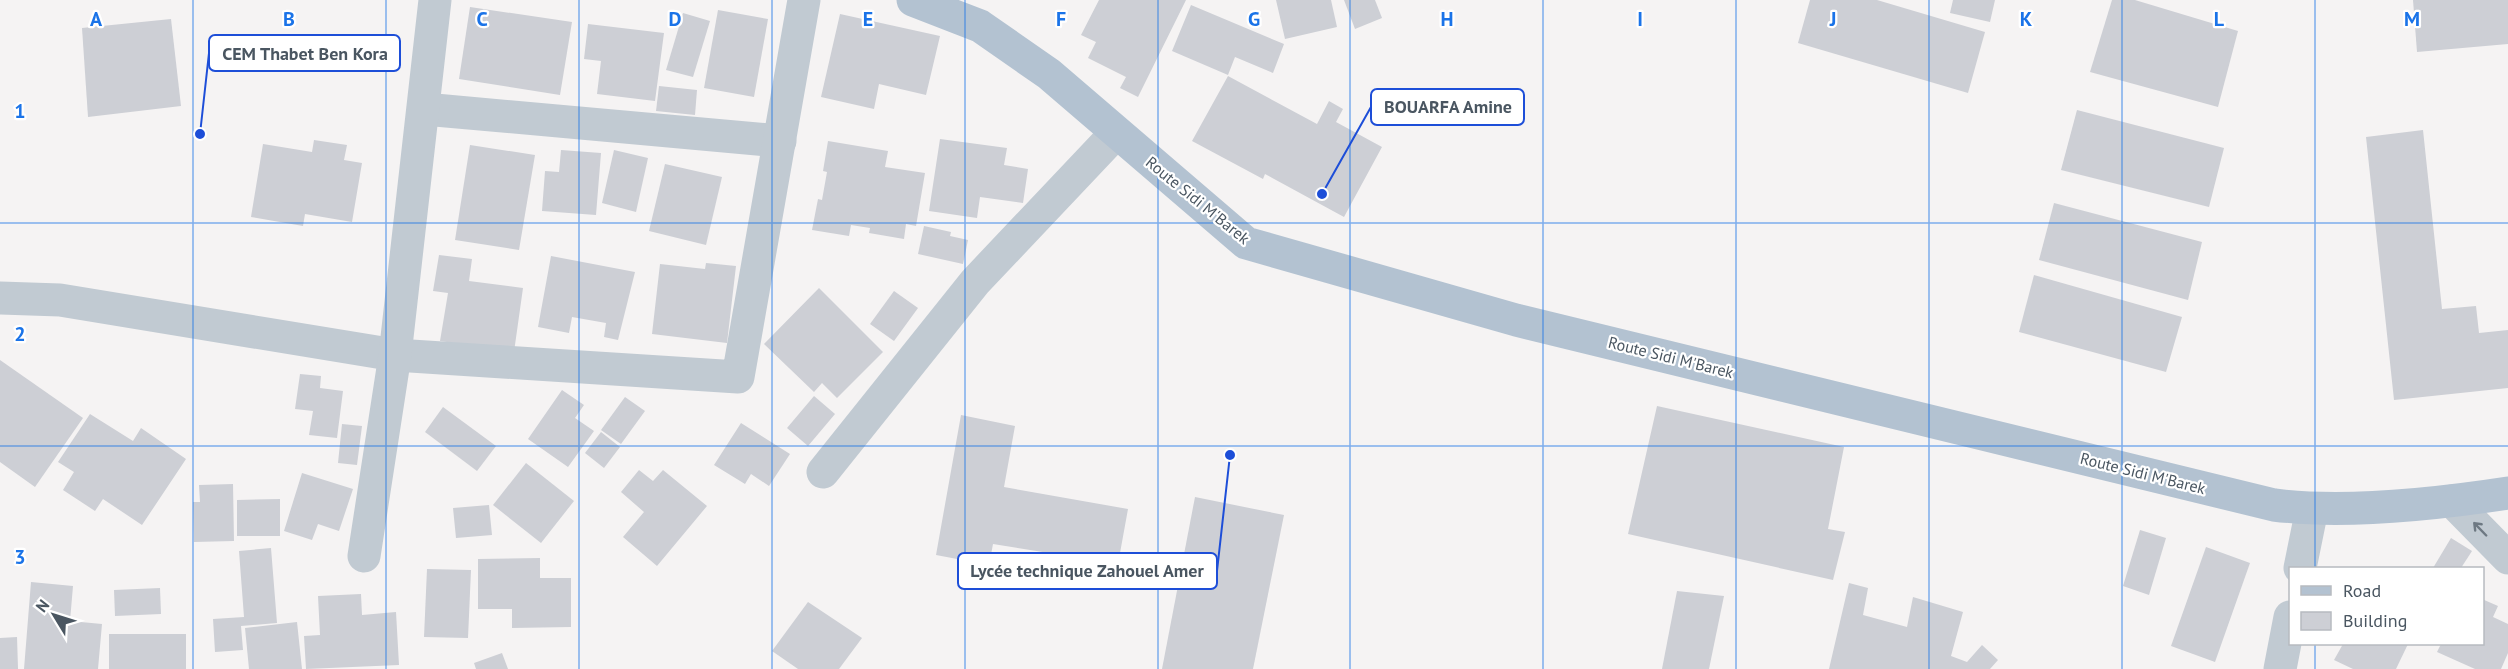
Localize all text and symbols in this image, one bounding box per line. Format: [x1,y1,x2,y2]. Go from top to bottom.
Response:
text: A [90,6,103,32]
text: B [283,6,295,32]
text: C [476,6,488,32]
text: D [669,6,682,32]
text: E [863,6,873,32]
text: F [1056,6,1066,32]
text: G [1248,6,1260,32]
text: H [1440,6,1454,32]
text: I [1637,6,1643,32]
text: J [1829,6,1836,32]
text: K [2020,6,2033,32]
text: L [2214,6,2225,32]
text: M [2404,6,2420,32]
callout: CEM Thabet Ben Kora [209,35,400,71]
text: CEM Thabet Ben Kora [222,42,388,65]
callout: BOUARFA Amine [1371,89,1524,125]
text: BOUARFA Amine [1384,95,1512,118]
text: 1 [14,98,26,124]
street label: Route Sidi M'Barek [1142,152,1254,248]
text: 2 [14,321,26,347]
street label: Route Sidi M'Barek [1606,332,1736,382]
street label: Route Sidi M'Barek [2078,448,2208,498]
one-way arrow [2473,522,2487,537]
text: 3 [14,544,26,570]
callout: Lycée technique Zahouel Amer [958,553,1217,589]
text: Lycée technique Zahouel Amer [970,559,1204,582]
legend [2289,567,2484,645]
text: Road [2343,579,2381,602]
north arrow [24,585,84,645]
text: N [31,595,53,616]
text: Building [2343,609,2407,632]

